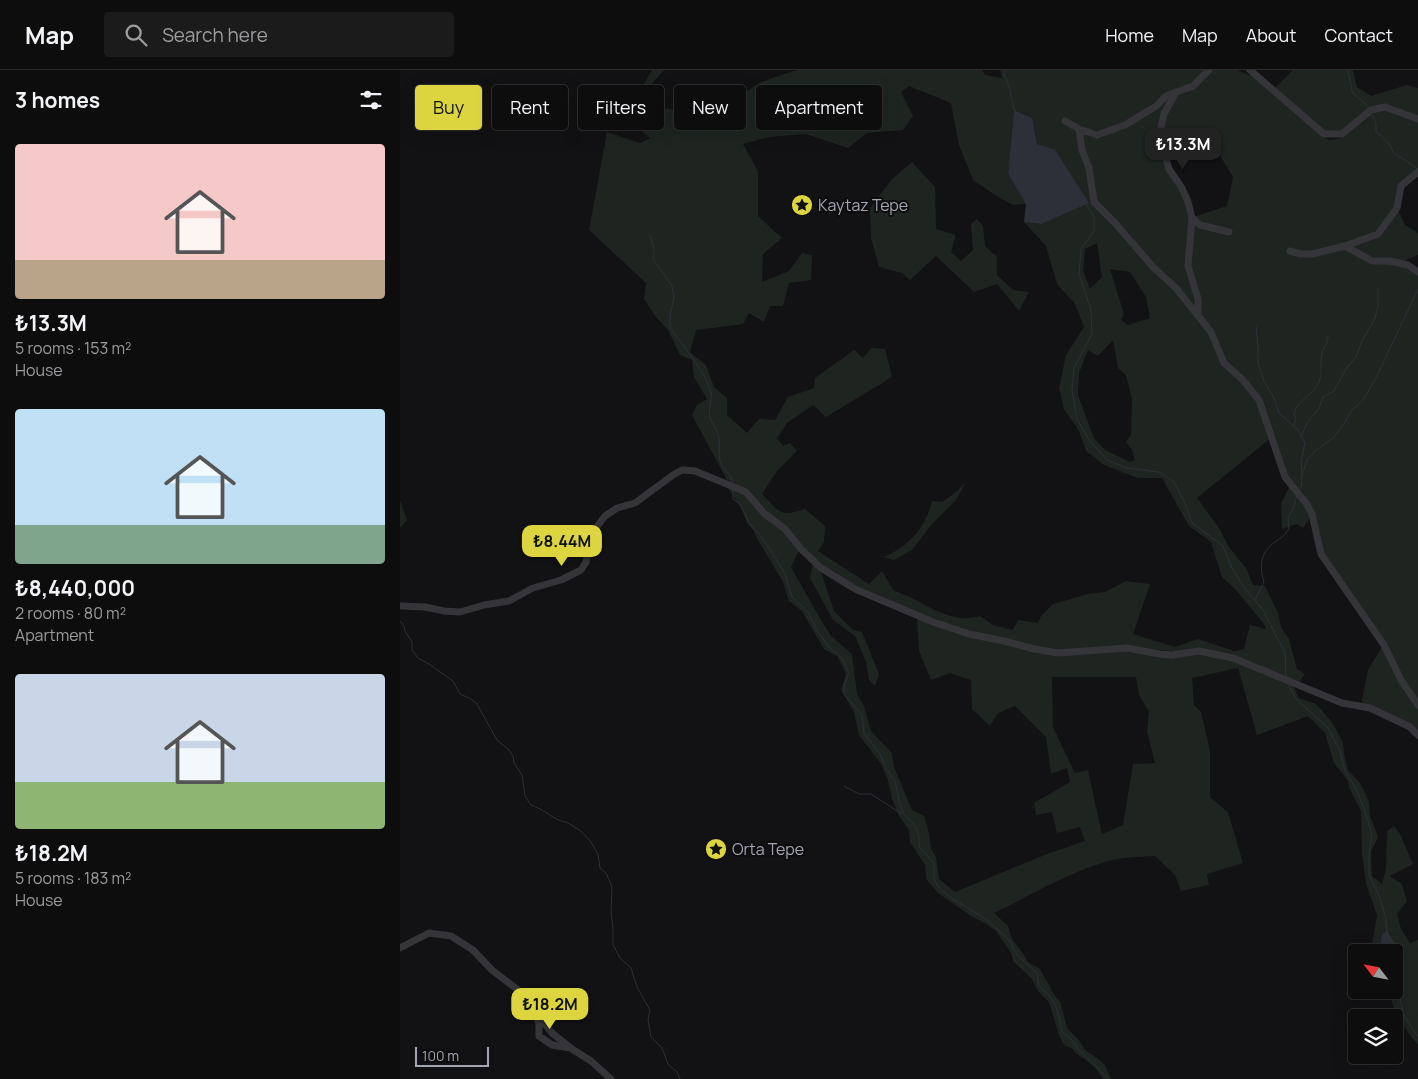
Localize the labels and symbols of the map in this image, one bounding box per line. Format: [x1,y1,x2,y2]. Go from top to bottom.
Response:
pin: ₺13.3M [1142,128,1224,170]
place icon: Kaytaz Tepe [790,193,814,217]
place label: Kaytaz Tepe [818,194,908,216]
pin: ₺8.44M [521,524,603,567]
place icon: Orta Tepe [704,837,728,861]
place label: Orta Tepe [732,838,804,860]
north arrow [1348,944,1402,999]
pin: ₺18.2M [509,988,591,1030]
scale bar [415,1044,489,1067]

